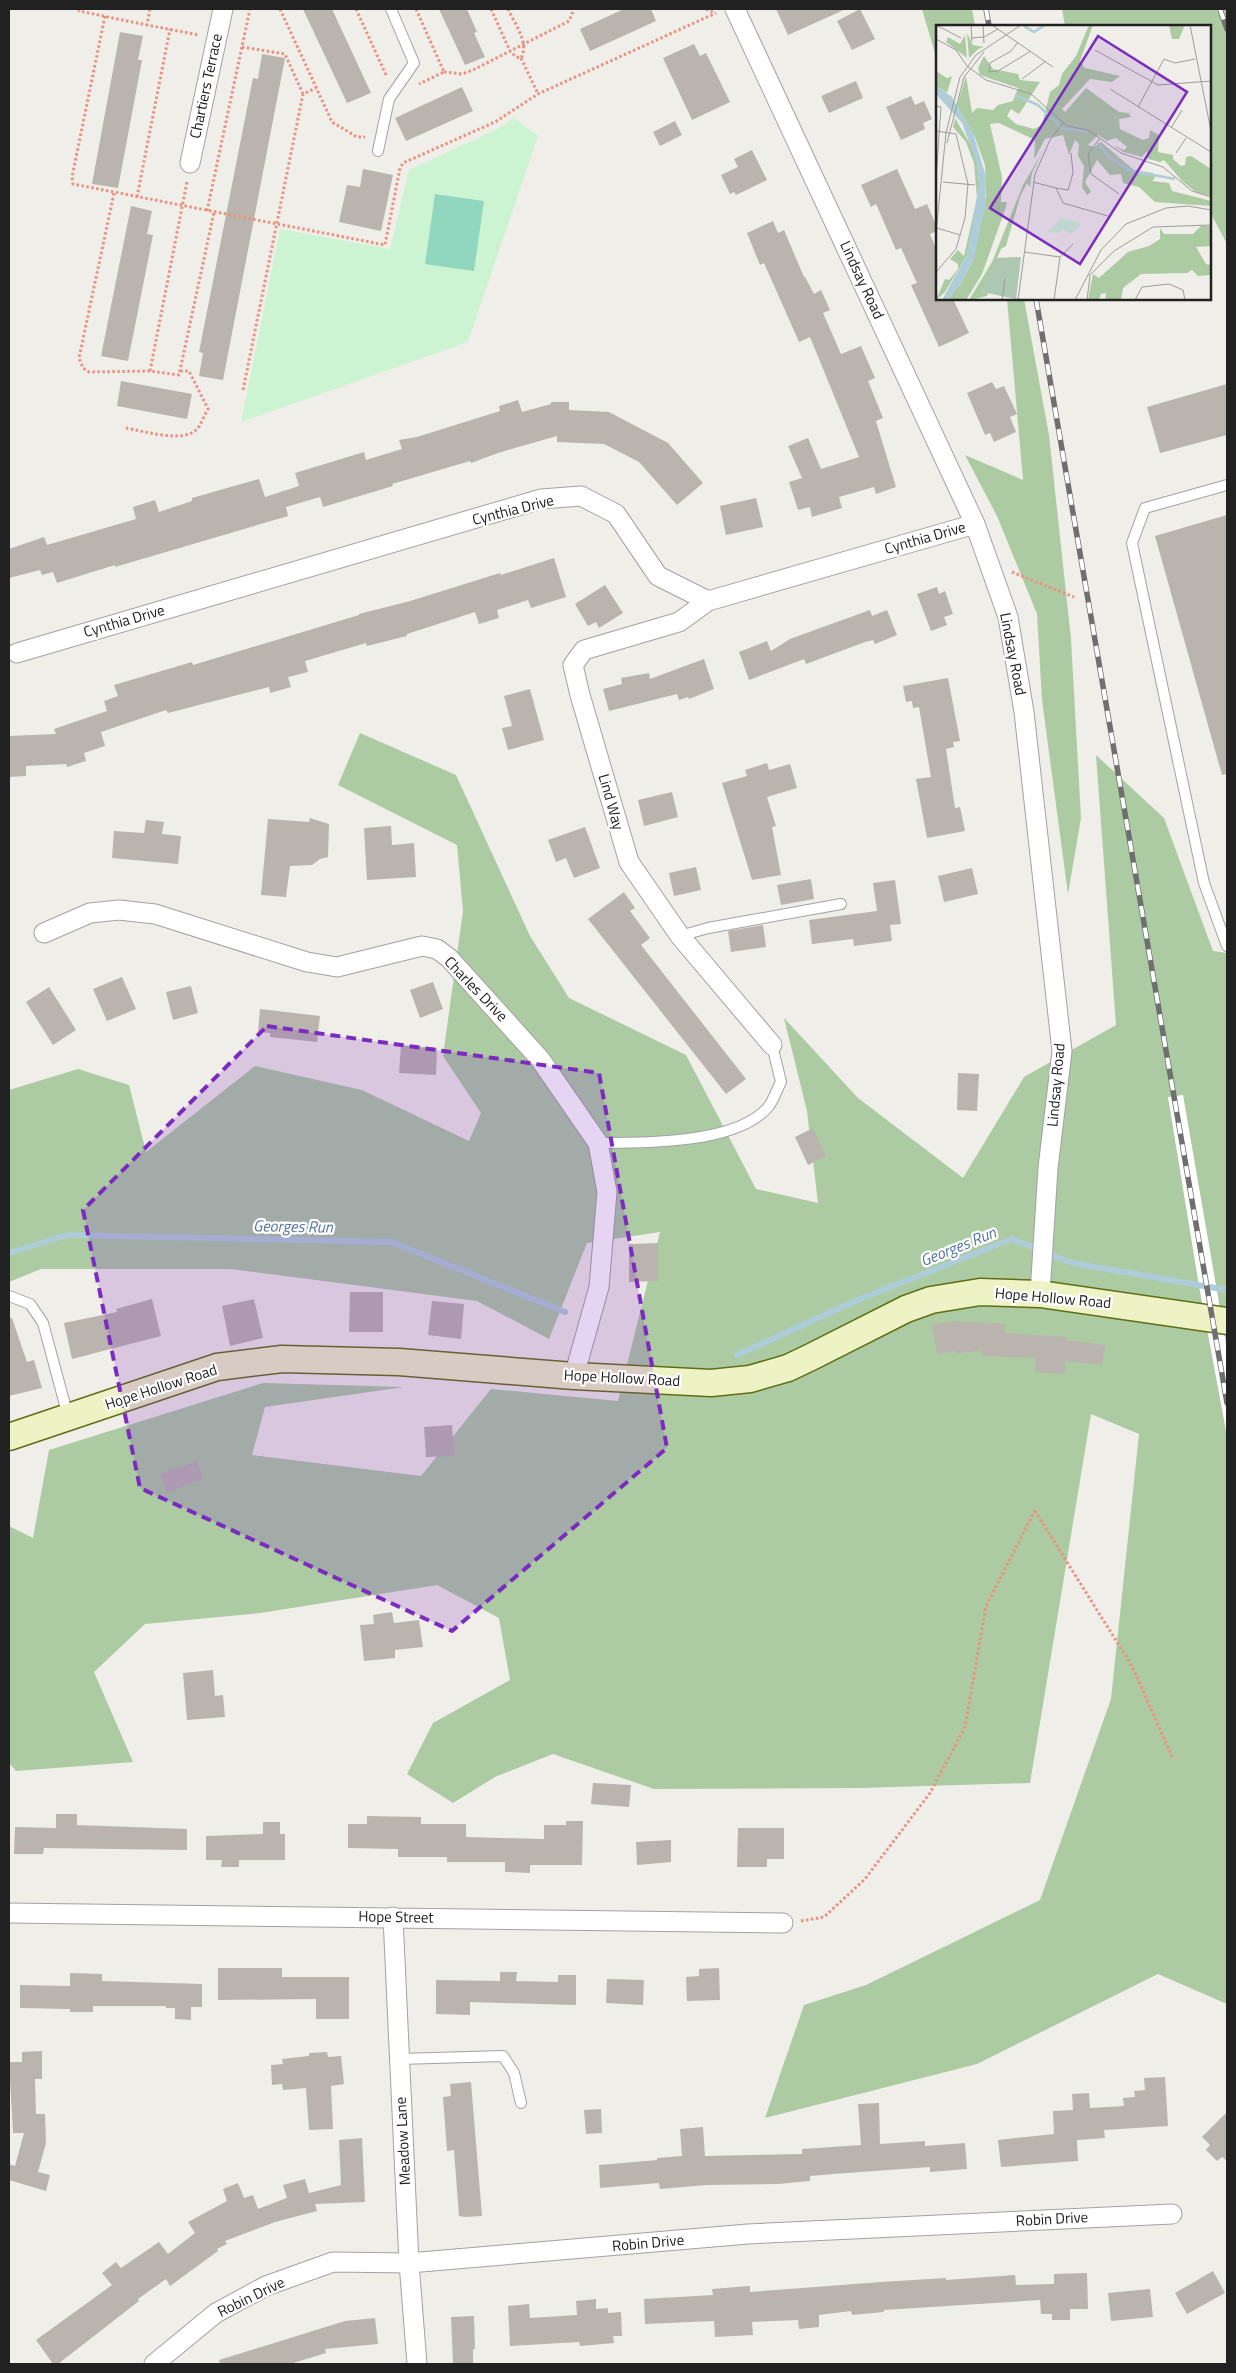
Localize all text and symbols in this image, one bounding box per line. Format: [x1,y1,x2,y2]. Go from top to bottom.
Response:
inset map [936,25,1211,300]
street label: Chartiers Terrace [183,31,228,140]
street label: Lindsay Road [834,237,891,323]
street label: Cynthia Drive [470,488,556,531]
street label: Cynthia Drive [882,515,968,560]
street label: Cynthia Drive [81,598,167,643]
street label: Lindsay Road [994,611,1033,697]
street label: Lind Way [592,771,630,833]
street label: Charles Drive [439,951,513,1027]
street label: Lindsay Road [1040,1042,1071,1128]
water label: Georges Run [253,1213,334,1239]
water label: Georges Run [917,1220,1000,1272]
street label: Hope Hollow Road [994,1281,1112,1314]
street label: Hope Hollow Road [102,1358,220,1415]
street label: Hope Hollow Road [563,1363,681,1392]
street label: Hope Street [358,1904,435,1929]
street label: Meadow Lane [389,2096,416,2186]
street label: Robin Drive [1015,2205,1089,2232]
street label: Robin Drive [611,2228,685,2257]
street label: Robin Drive [213,2270,288,2323]

